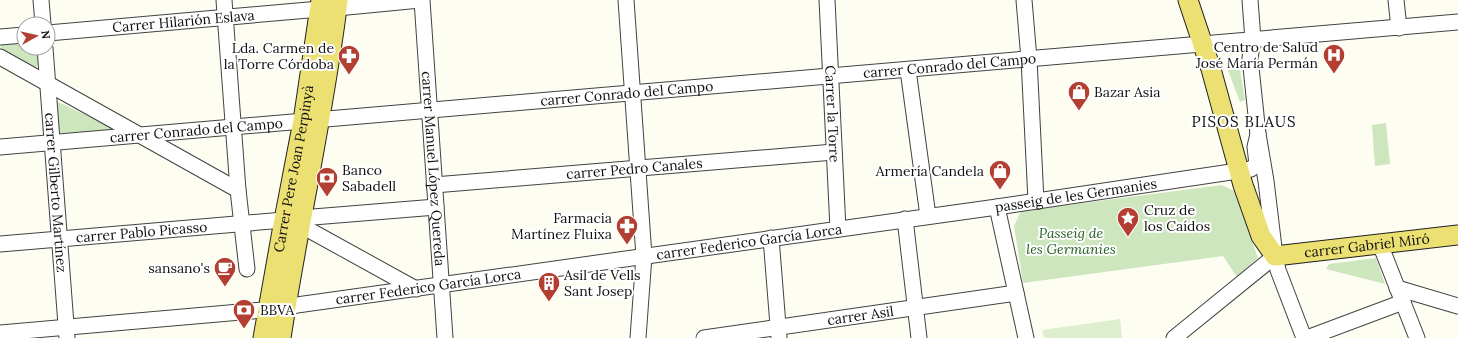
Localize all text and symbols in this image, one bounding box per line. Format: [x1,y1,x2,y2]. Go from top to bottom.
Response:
street label: Carrer Hilarión Eslava [112,6,255,36]
north arrow [16,16,56,56]
text: N [38,29,53,40]
place label: Centro de Salud José María Permán [1195,38,1318,72]
place label: Lda. Carmen de la Torre Córdoba [224,39,334,73]
hospital icon: Centro de Salud José María Permán [1321,42,1347,75]
pharmacy icon: Lda. Carmen de la Torre Córdoba [336,43,362,76]
street label: carrer Conrado del Campo [862,49,1037,82]
street label: Carrer la Torre [821,65,844,163]
street label: carrer Manuel López Quereda [418,71,449,267]
street label: carrer Conrado del Campo [539,77,714,110]
shop icon: Bazar Asia [1066,79,1092,112]
place label: Bazar Asia [1094,83,1160,101]
street label: Carrer Pere Joan Perpinyà [269,84,317,254]
street label: carrer Gilberto Martínez [41,112,71,273]
district label: PISOS BLAUS [1192,112,1296,131]
street label: carrer Conrado del Campo [109,114,284,147]
street label: carrer Pedro Canales [565,154,703,183]
shop icon: Armería Candela [987,158,1013,191]
place label: Banco Sabadell [342,161,396,195]
place label: Armería Candela [875,162,984,180]
bank icon: Banco Sabadell [314,165,340,198]
street label: passeig de les Germanies [994,174,1158,216]
place label: Cruz de los Caídos [1144,201,1210,235]
place icon: Cruz de los Caídos [1115,205,1141,238]
place label: Farmacia Martínez Fluixa [511,209,612,243]
pharmacy icon: Farmacia Martínez Fluixa [614,213,640,246]
street label: carrer Pablo Picasso [75,218,208,247]
street label: carrer Federico García Lorca [655,220,843,264]
park label: Passeig de les Germanies [1026,224,1116,258]
street label: carrer Gabriel Miró [1303,229,1431,262]
cafe icon: sansano's [212,255,238,288]
place label: sansano's [148,259,210,277]
street label: carrer Federico García Lorca [334,265,522,309]
place label: Asil de Vells Sant Josep [563,266,641,300]
building icon: Asil de Vells Sant Josep [536,270,562,303]
bank icon: BBVA [231,297,257,330]
place label: BBVA [260,301,295,319]
street label: carrer Asil [826,302,895,329]

